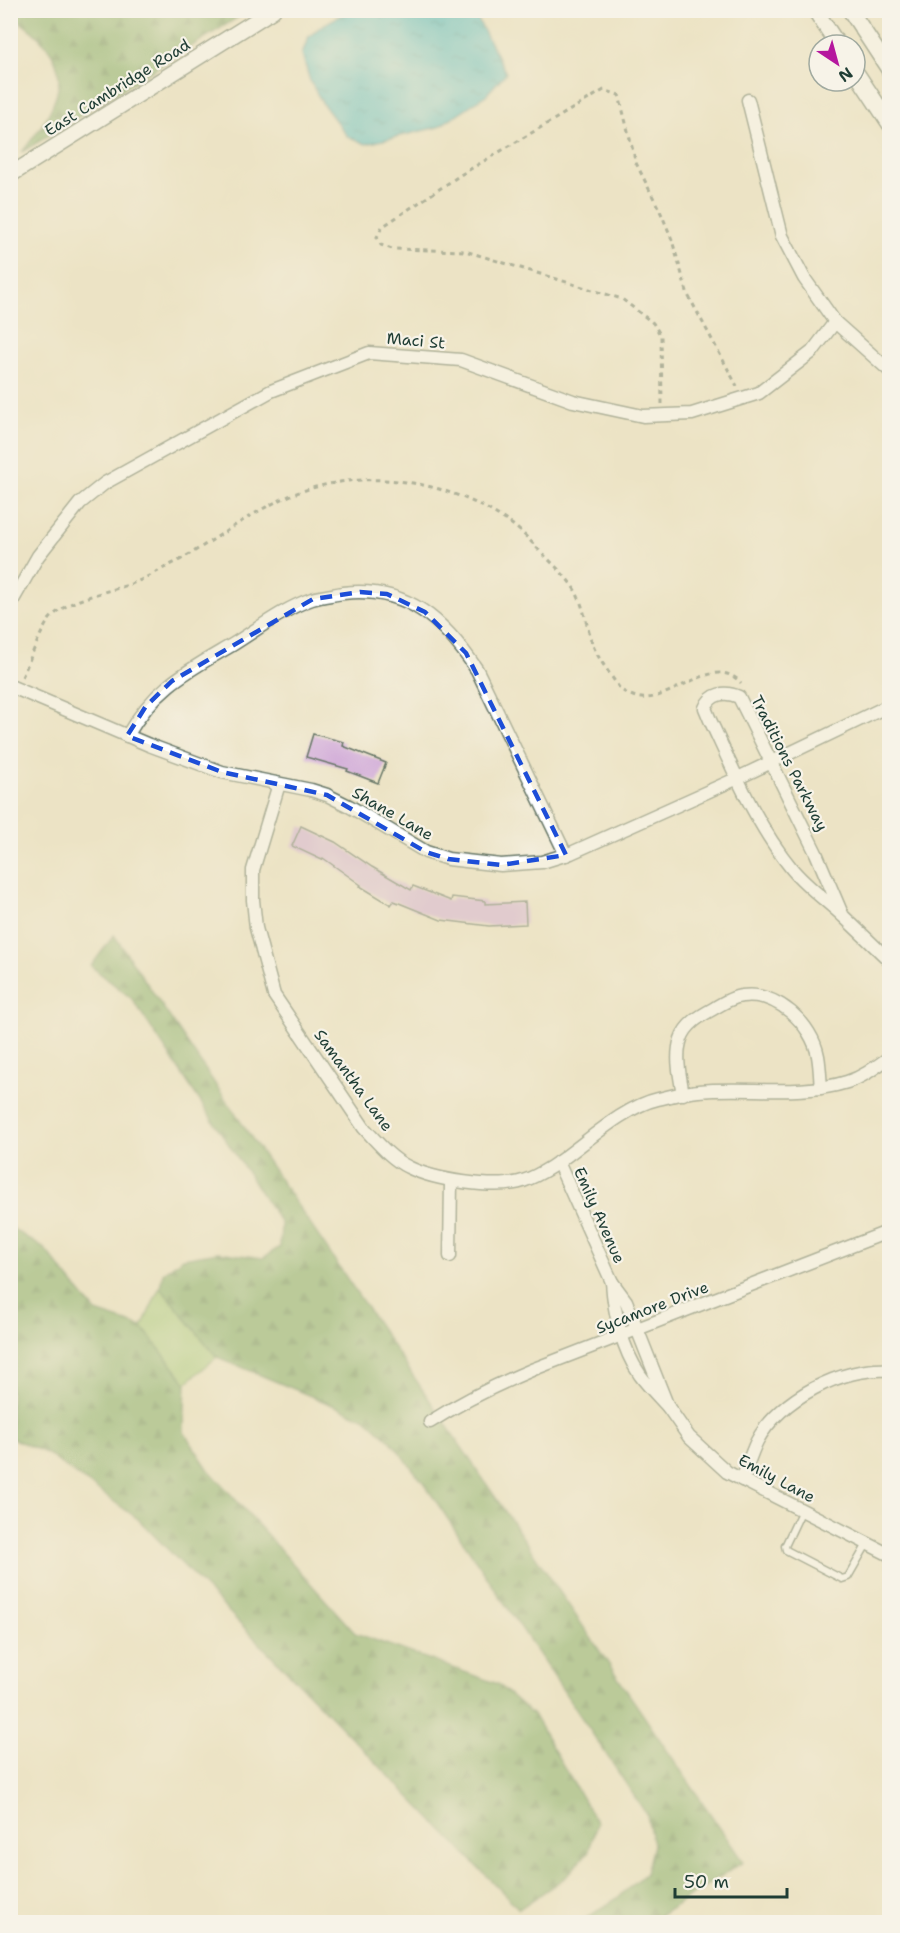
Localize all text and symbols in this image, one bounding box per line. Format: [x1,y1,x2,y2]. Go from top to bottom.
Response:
north arrow [807,33,867,93]
street label: East Cambridge Road [40,34,194,141]
text: N [834,63,857,87]
street label: Maci St [386,327,446,354]
street label: Traditions Parkway [746,692,833,835]
street label: Shane Lane [348,782,437,845]
street label: Samantha Lane [309,1025,398,1136]
street label: Emily Avenue [569,1164,630,1267]
street label: Sycamore Drive [593,1276,711,1339]
street label: Emily Lane [735,1449,819,1507]
scale bar [675,1861,788,1899]
text: 50 m [684,1870,729,1894]

